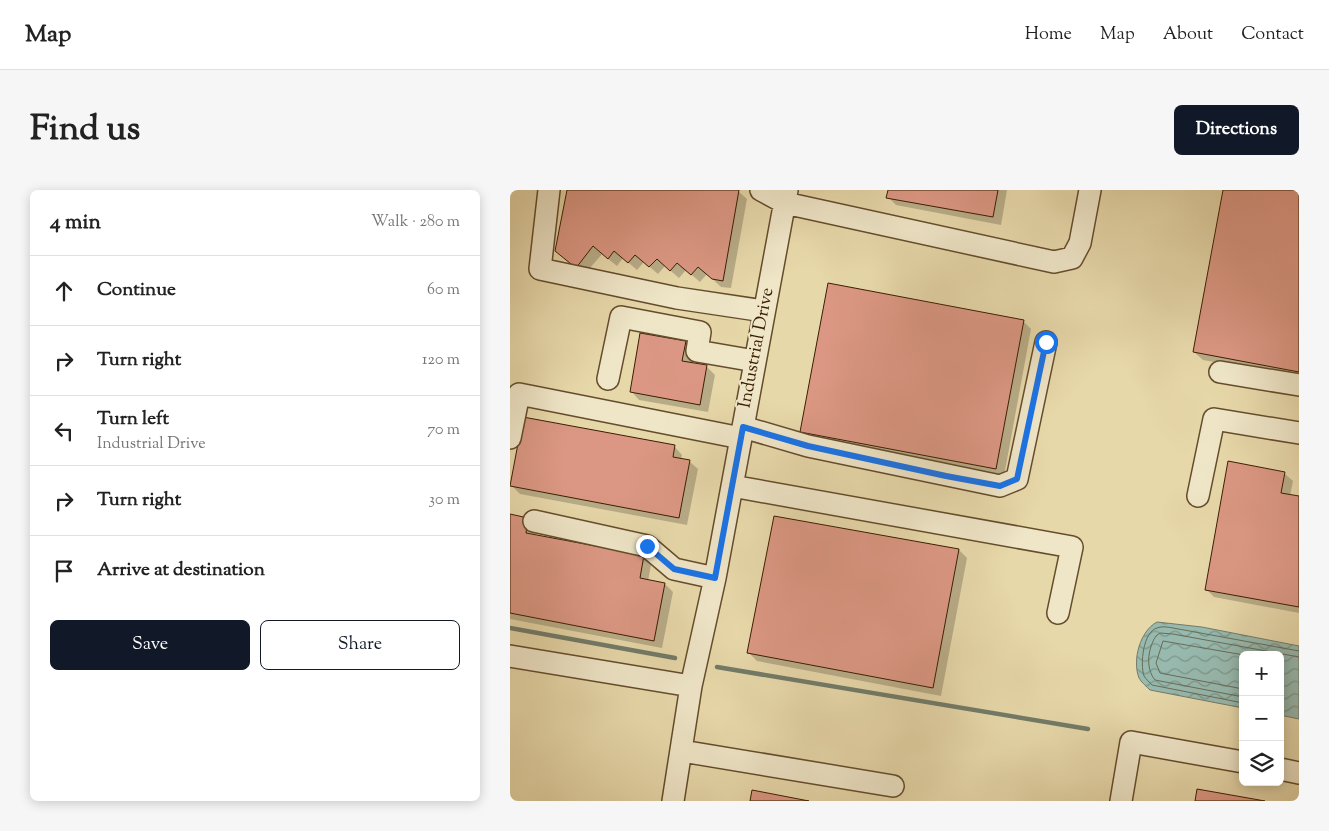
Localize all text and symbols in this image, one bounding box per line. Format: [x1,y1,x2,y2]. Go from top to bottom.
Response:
text: Map [25,18,71,52]
text: Home [1025,22,1072,48]
text: Map [1100,22,1135,48]
text: About [1163,22,1213,48]
text: Contact [1241,22,1304,48]
text: Find us [30,105,140,156]
button: Directions [1174,105,1299,155]
text: 4 min [50,208,101,238]
text: Walk · 280 m [371,211,460,234]
icon: ahead [50,277,78,305]
text: Continue [97,277,176,304]
text: 60 m [427,279,460,302]
street label: Industrial Drive [733,286,781,410]
route start [1035,331,1058,354]
icon: right [50,347,78,375]
text: Turn right [97,347,181,374]
text: 120 m [422,349,460,372]
text: Turn left [97,406,169,433]
icon: left [50,417,78,445]
text: 70 m [427,419,460,442]
text: Industrial Drive [97,433,206,456]
icon: right [50,487,78,515]
text: Turn right [97,487,181,514]
text: 30 m [429,489,460,512]
route end [636,535,659,558]
icon: arrive [50,557,78,585]
text: Arrive at destination [97,557,265,584]
button: Save [50,620,250,670]
button: Share [260,620,460,670]
map controls [1239,651,1284,786]
button: + [1239,651,1284,696]
button: − [1239,696,1284,741]
button: layers [1239,741,1284,786]

